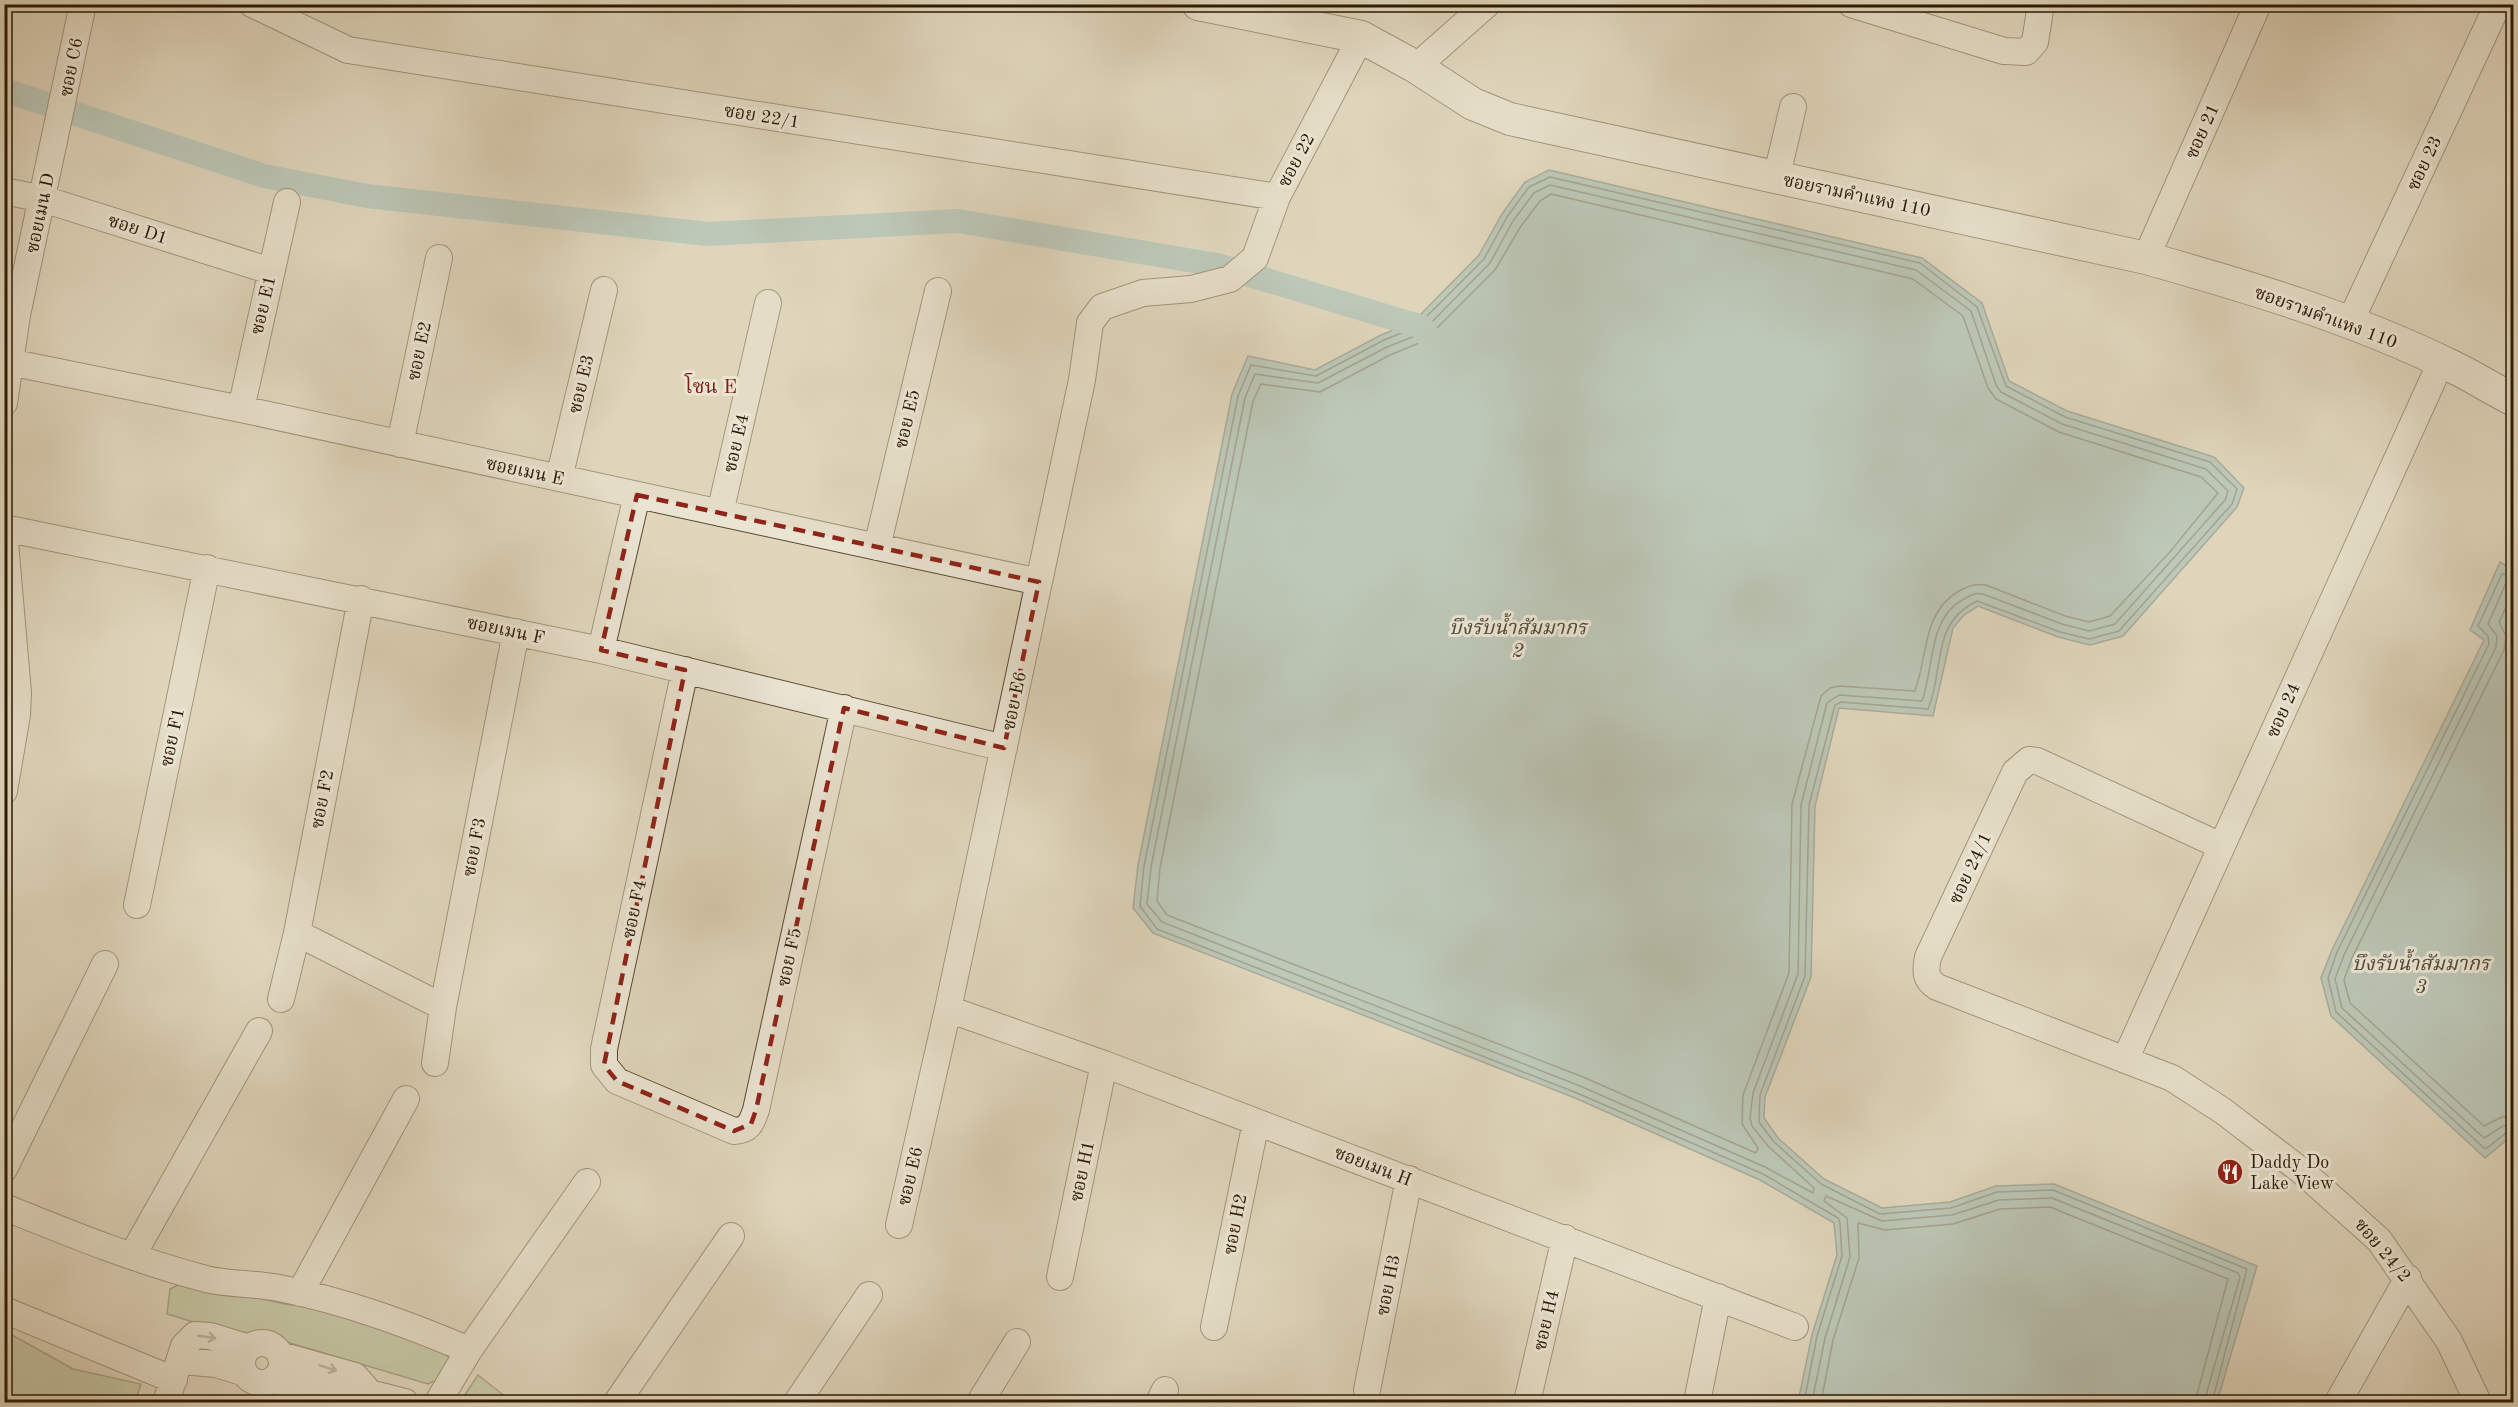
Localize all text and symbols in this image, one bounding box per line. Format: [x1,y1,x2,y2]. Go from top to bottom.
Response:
street label: ซอย C6 [57,36,87,98]
street label: ซอย 21 [2183,101,2223,162]
street label: ซอย 22/1 [723,102,801,132]
street label: ซอย 22 [1275,131,1318,190]
street label: ซอย 23 [2404,133,2445,194]
street label: ซอยรามคำแหง 110 [1781,171,1932,220]
street label: ซอยเมน D [24,172,58,255]
street label: ซอย D1 [106,212,170,248]
street label: ซอย E1 [248,274,279,337]
street label: ซอยรามคำแหง 110 [2252,283,2400,352]
street label: ซอย E2 [405,320,435,382]
street label: ซอย E3 [566,353,597,416]
district label: โซน E [684,372,737,398]
street label: ซอย E5 [892,388,923,451]
street label: ซอย E4 [721,412,752,475]
street label: ซอยเมน E [484,455,565,489]
water label: บึงรับน้ำสัมมากร 2 [1449,612,1589,662]
street label: ซอยเมน F [465,614,546,648]
street label: ซอย E6 [1000,670,1030,732]
street label: ซอย 24 [2264,680,2304,741]
street label: ซอย F1 [158,706,188,768]
street label: ซอย F2 [308,768,338,830]
street label: ซอย F3 [460,816,490,878]
street label: ซอย 24/1 [1947,830,1995,907]
street label: ซอย F4 [620,878,650,940]
street label: ซอย F5 [775,926,805,988]
water label: บึงรับน้ำสัมมากร 3 [2352,948,2492,998]
street label: ซอย H1 [1068,1139,1098,1203]
street label: ซอยเมน H [1332,1144,1414,1190]
street label: ซอย E6 [895,1145,926,1208]
place label: Daddy Do Lake View [2250,1154,2334,1193]
restaurant icon: Daddy Do Lake View [2215,1157,2245,1187]
street label: ซอย H2 [1221,1192,1251,1256]
street label: ซอย 24/2 [2351,1216,2414,1286]
street label: ซอย H3 [1374,1253,1404,1317]
street label: ซอย H4 [1531,1288,1563,1352]
one-way arrow [197,1331,217,1342]
one-way arrow [318,1363,337,1374]

